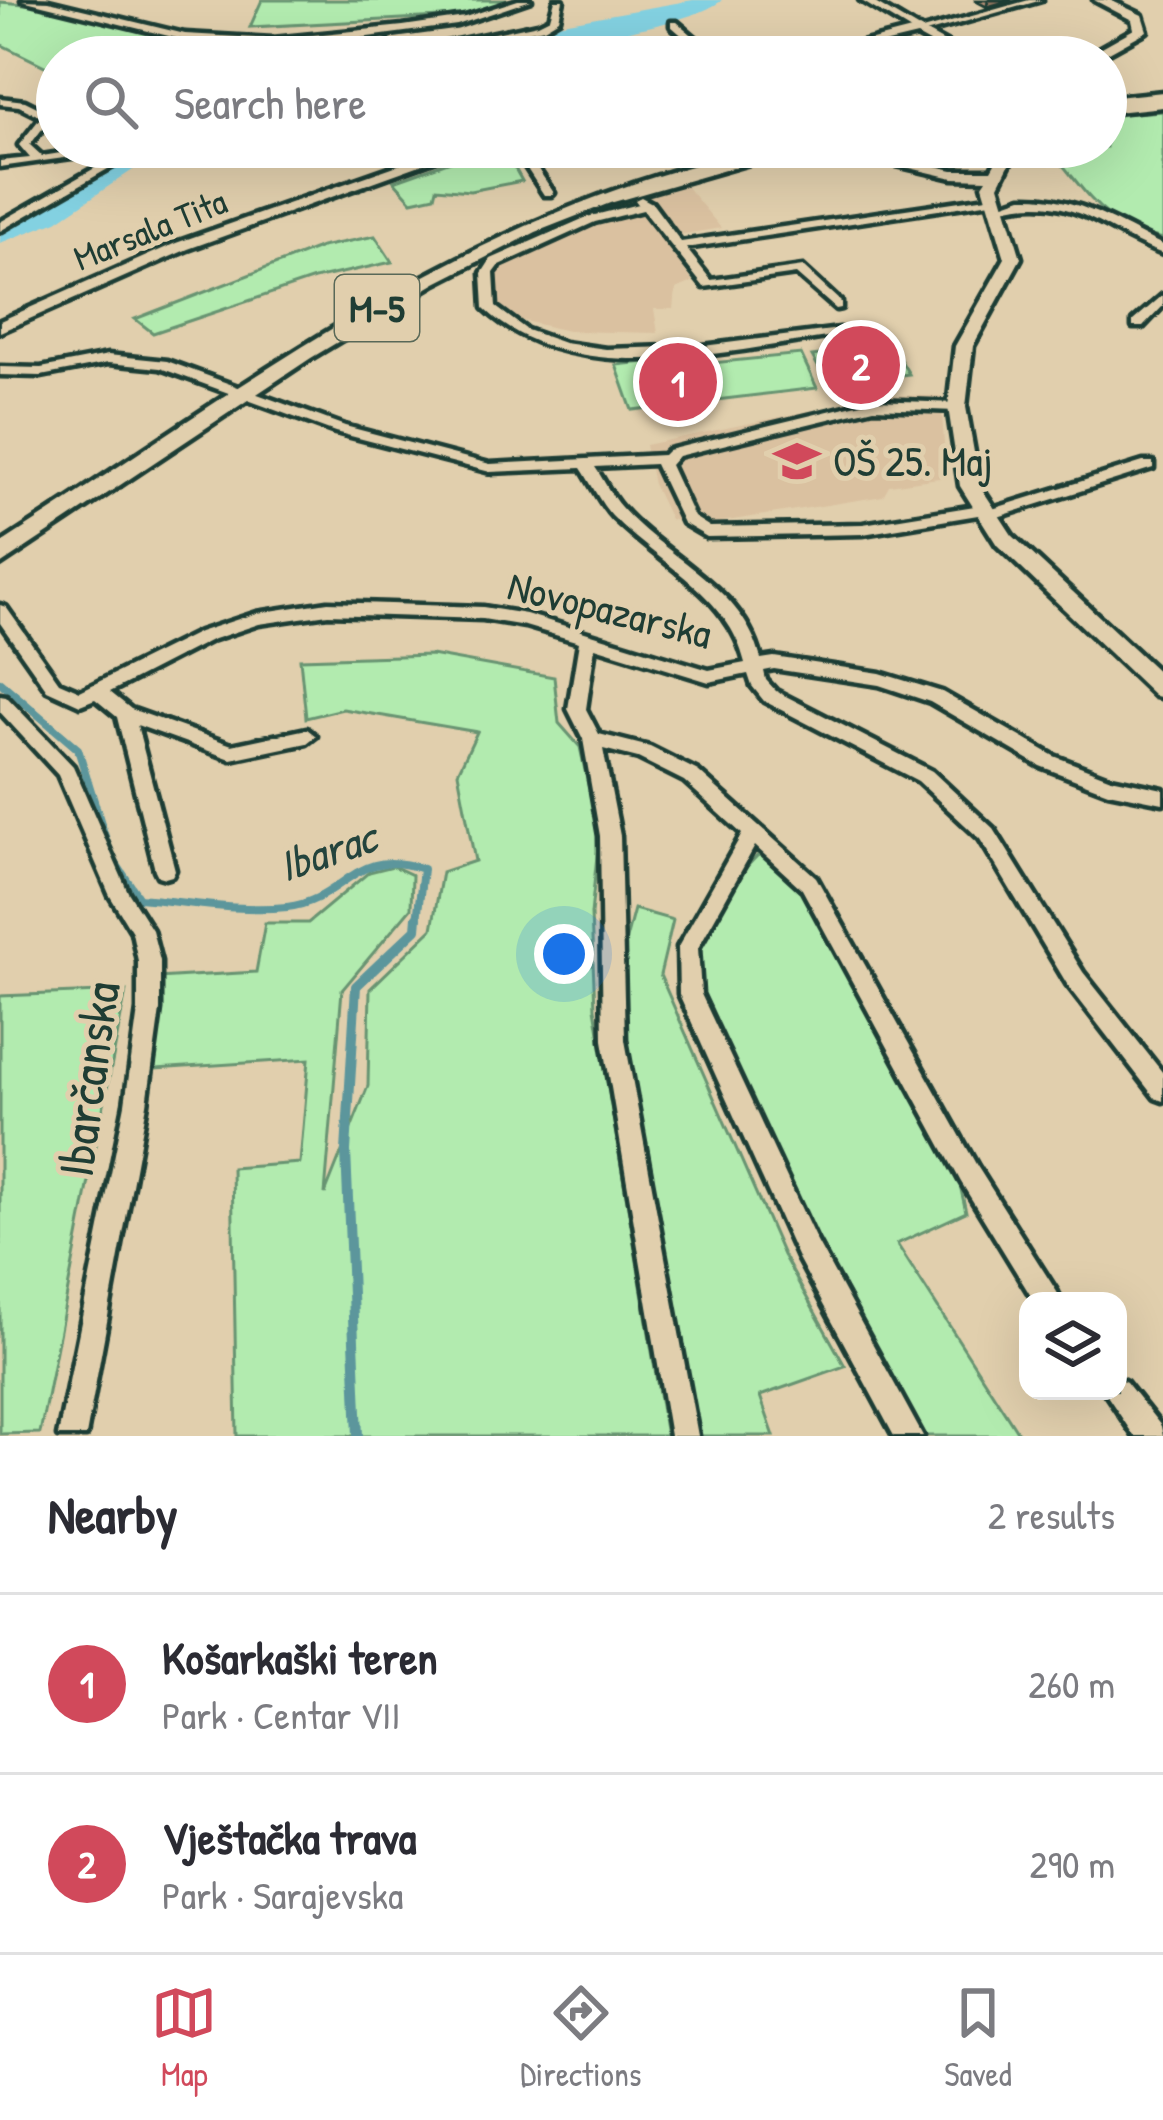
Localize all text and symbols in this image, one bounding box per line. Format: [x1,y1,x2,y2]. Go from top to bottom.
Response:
search box [36,36,1127,168]
icon: search [78,69,144,135]
text: Search here [174,72,366,133]
street label: Marsala Tita [66,176,234,281]
road number: M-5 [335,275,419,341]
pin: 2 [822,320,900,410]
pin: 1 [639,337,717,427]
place label: OŠ 25. Maj [833,432,993,489]
school or university icon: OŠ 25. Maj [772,436,822,486]
street label: Novopazarska [502,556,718,661]
water label: Ibarac [270,804,388,896]
your location [534,924,594,984]
street label: Ibarčanska [40,977,135,1181]
map controls [1019,1292,1127,1400]
button: layers [1019,1292,1127,1400]
text: Nearby [48,1480,178,1549]
text: 2 results [988,1488,1115,1541]
text: Košarkaški teren [162,1627,438,1688]
text: 1 [80,1657,94,1710]
text: 260 m [1028,1657,1115,1710]
text: Park · Centar VII [162,1688,400,1741]
text: Vještačka trava [162,1807,416,1868]
text: 2 [78,1837,96,1890]
text: 290 m [1029,1837,1115,1890]
text: Park · Sarajevska [162,1868,403,1921]
tab: Map [151,1980,217,2096]
tab: Directions [520,1980,642,2096]
tab: Saved [944,1980,1012,2096]

